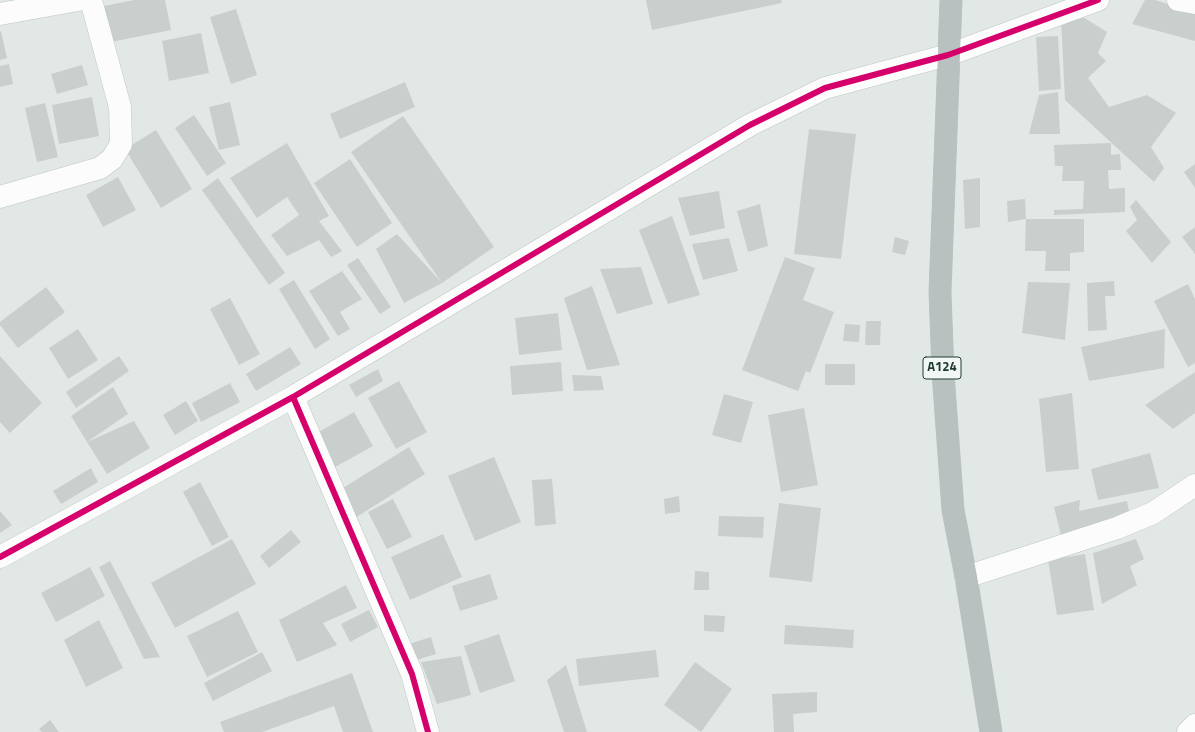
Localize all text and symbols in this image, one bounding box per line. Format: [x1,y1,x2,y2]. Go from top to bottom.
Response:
road number: A124 [923,357,961,379]

